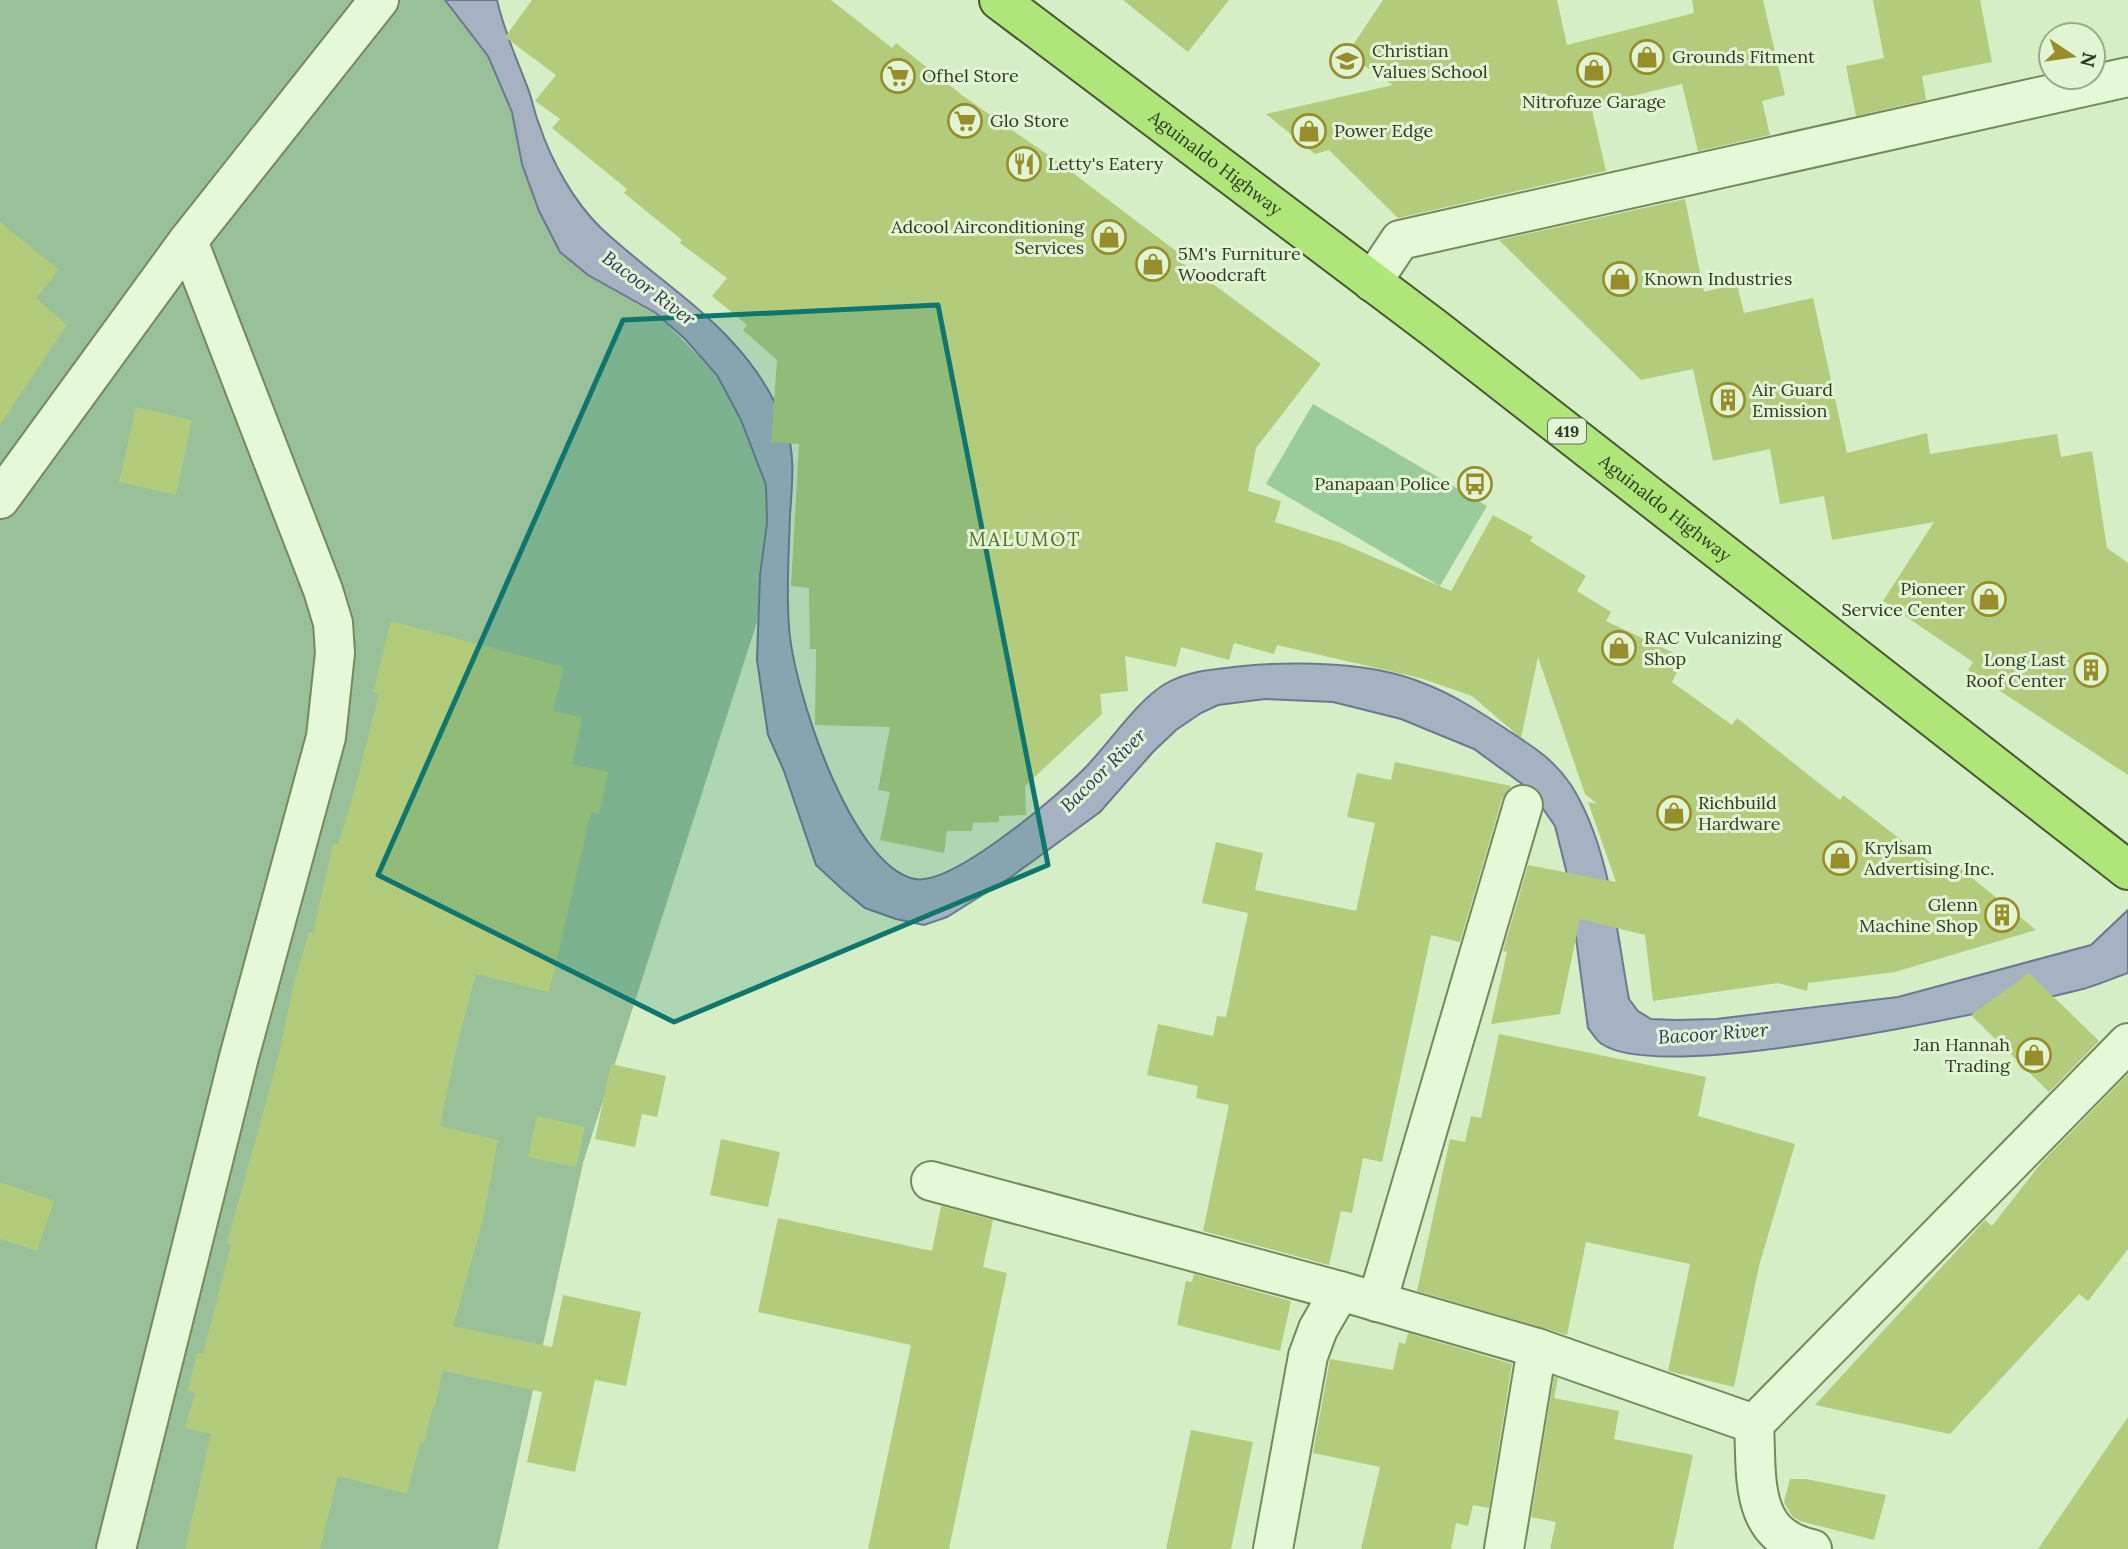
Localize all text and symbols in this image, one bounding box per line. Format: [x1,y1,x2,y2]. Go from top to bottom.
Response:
north arrow [2037,21,2107,91]
shop icon: Grounds Fitment [1628,38,1666,76]
place label: Christian Values School [1371,39,1488,83]
school or university icon: Christian Values School [1328,42,1366,80]
place label: Grounds Fitment [1672,45,1815,68]
text: N [2075,50,2102,70]
shop icon: Nitrofuze Garage [1575,51,1613,89]
supermarket icon: Ofhel Store [879,57,917,95]
place label: Ofhel Store [922,64,1019,87]
place label: Nitrofuze Garage [1522,90,1666,113]
supermarket icon: Glo Store [946,102,984,140]
street label: Aguinaldo Highway [1144,104,1287,221]
place label: Glo Store [990,109,1069,132]
shop icon: Power Edge [1290,112,1328,150]
place label: Power Edge [1334,119,1433,142]
restaurant icon: Letty's Eatery [1005,145,1043,183]
place label: Letty's Eatery [1048,152,1164,175]
place label: Adcool Airconditioning Services [890,215,1085,259]
shop icon: Adcool Airconditioning Services [1090,218,1128,256]
place label: 5M's Furniture Woodcraft [1178,242,1301,286]
water label: Bacoor River [598,245,701,331]
shop icon: 5M's Furniture Woodcraft [1134,245,1172,283]
shop icon: Known Industries [1601,260,1639,298]
place label: Known Industries [1644,267,1792,290]
place label: Air Guard Emission [1751,378,1833,422]
building icon: Air Guard Emission [1709,381,1747,419]
road number: 419 [1548,418,1586,444]
street label: Aguinaldo Highway [1594,449,1736,567]
bus stop icon: Panapaan Police [1456,465,1494,503]
place label: Panapaan Police [1314,472,1450,495]
district label: MALUMOT [969,527,1081,551]
place label: Pioneer Service Center [1841,577,1965,621]
shop icon: Pioneer Service Center [1970,580,2008,618]
place label: RAC Vulcanizing Shop [1644,626,1783,670]
shop icon: RAC Vulcanizing Shop [1600,629,1638,667]
place label: Long Last Roof Center [1965,648,2066,692]
building icon: Long Last Roof Center [2072,651,2110,689]
water label: Bacoor River [1055,723,1151,817]
place label: Richbuild Hardware [1698,791,1781,835]
shop icon: Richbuild Hardware [1655,794,1693,832]
place label: Krylsam Advertising Inc. [1863,836,1994,880]
shop icon: Krylsam Advertising Inc. [1821,839,1859,877]
place label: Glenn Machine Shop [1859,893,1978,937]
building icon: Glenn Machine Shop [1983,896,2021,934]
water label: Bacoor River [1657,1017,1769,1049]
place label: Jan Hannah Trading [1913,1033,2011,1077]
shop icon: Jan Hannah Trading [2015,1036,2053,1074]

